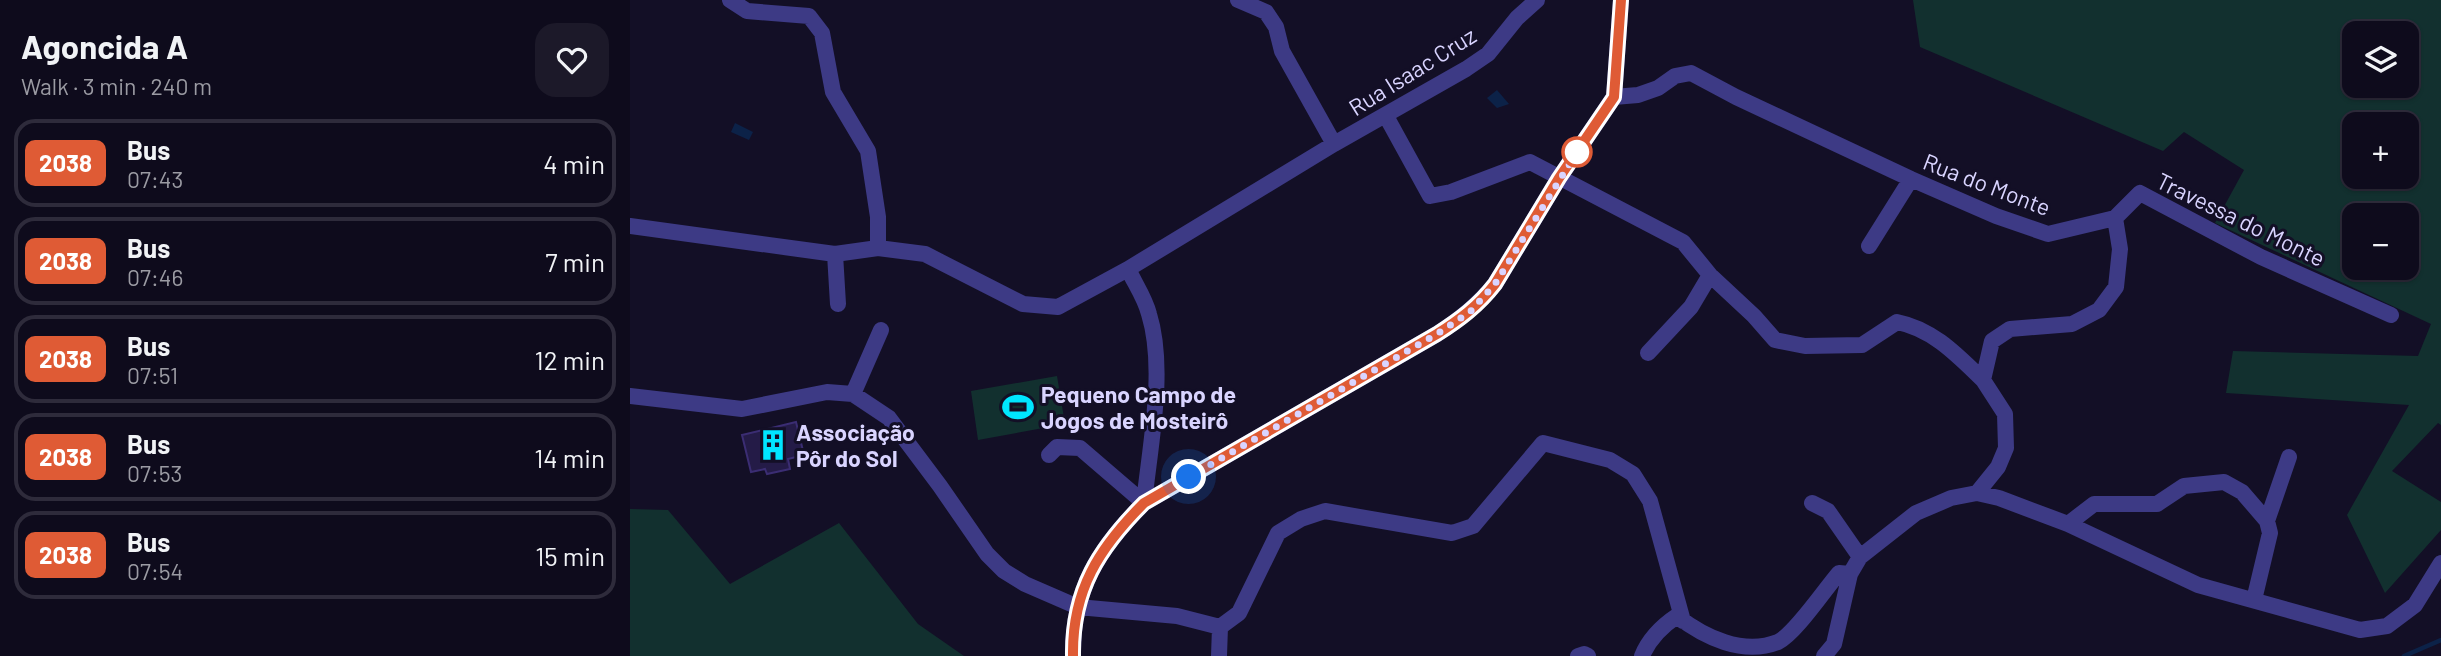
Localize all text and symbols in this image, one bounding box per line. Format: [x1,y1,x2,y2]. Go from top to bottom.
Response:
street label: Rua Isaac Cruz [1343,21,1481,121]
map controls [2342,21,2419,280]
button: layers [2342,21,2419,98]
button: heart [535,23,609,97]
text: Agoncida A [21,26,188,66]
text: Walk · 3 min · 240 m [21,72,212,100]
button: + [2342,112,2419,189]
text: Bus [127,134,170,165]
unlabelled marker [1562,137,1592,167]
street label: Rua do Monte [1919,147,2055,221]
text: 2038 [39,148,92,177]
text: 4 min [543,148,605,179]
text: 07:43 [127,165,183,193]
street label: Travessa do Monte [2152,166,2330,272]
button: − [2342,203,2419,280]
text: Bus [127,232,170,263]
text: 2038 [39,246,92,275]
text: 7 min [545,246,605,277]
text: 07:46 [127,263,183,291]
text: Bus [127,330,170,361]
text: 2038 [39,344,92,373]
text: 12 min [535,344,605,375]
text: 07:51 [127,361,178,389]
place label: Pequeno Campo de Jogos de Mosteirô [1041,380,1236,434]
sports icon: Pequeno Campo de Jogos de Mosteirô [1001,390,1035,424]
place label: Associação Pôr do Sol [796,418,915,472]
text: Bus [127,428,170,459]
building icon: Associação Pôr do Sol [756,428,790,462]
text: 2038 [39,442,92,471]
text: 14 min [534,442,605,473]
text: 07:53 [127,459,182,487]
your location [1171,459,1206,494]
text: Bus [127,526,170,557]
text: 2038 [39,540,92,569]
text: 15 min [535,540,605,571]
text: 07:54 [127,557,183,585]

